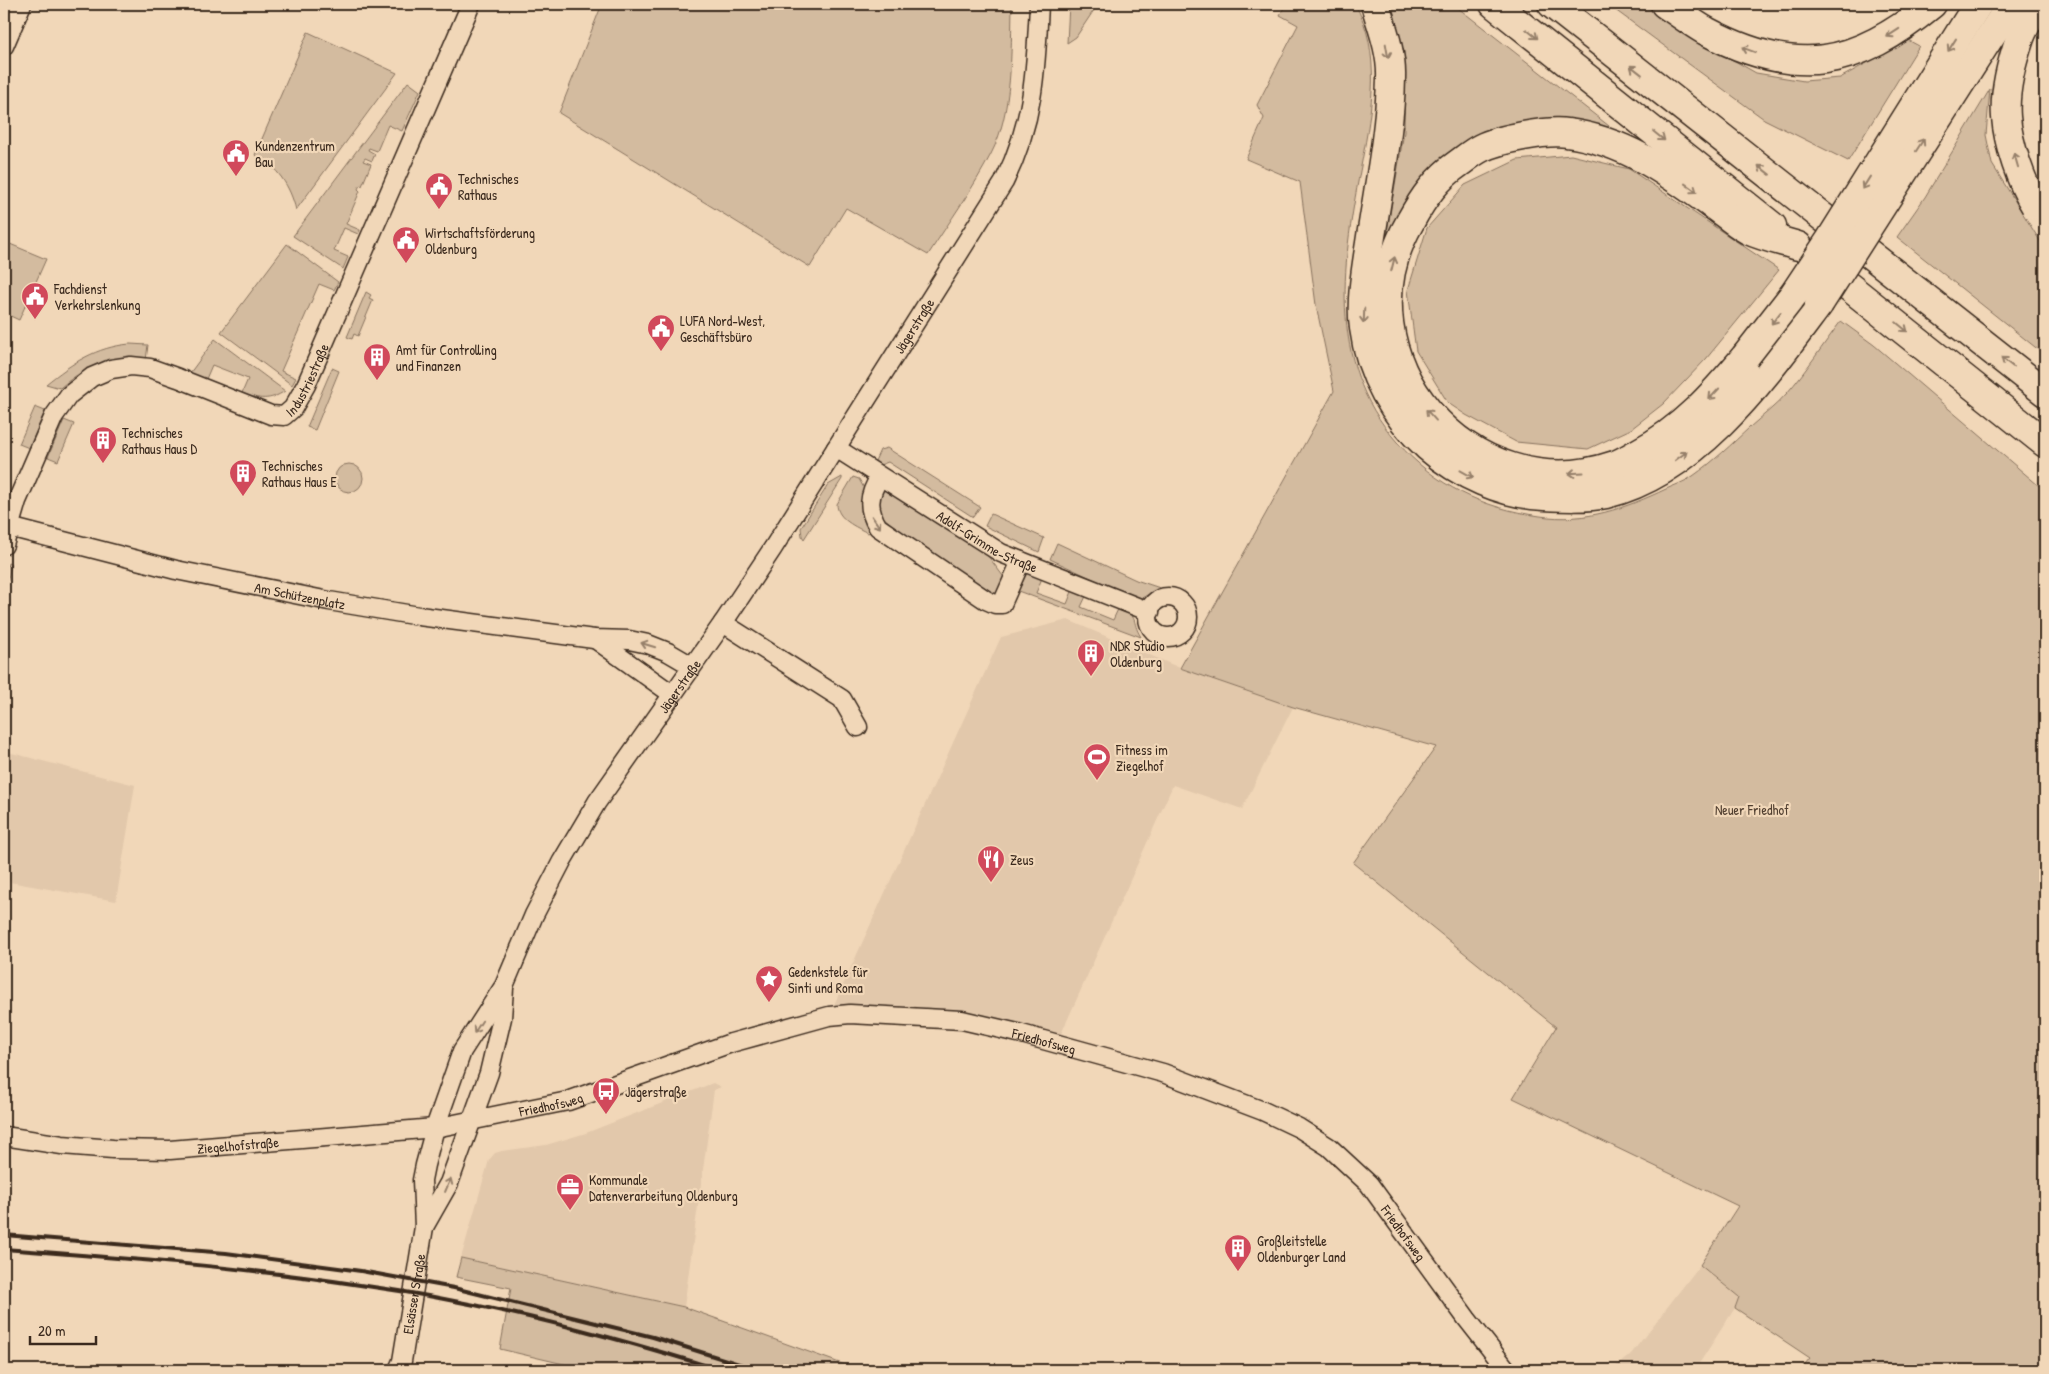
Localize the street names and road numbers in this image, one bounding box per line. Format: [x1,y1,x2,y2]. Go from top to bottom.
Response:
street label: Jägerstraße [889,294,938,357]
street label: Industriestraße [281,340,333,420]
street label: Adolf-Grimme-Straße [933,505,1041,576]
street label: Am Schützenplatz [253,577,347,613]
street label: Jägerstraße [653,655,705,717]
street label: Friedhofsweg [1010,1022,1078,1059]
street label: Friedhofsweg [516,1087,586,1120]
street label: Ziegelhofstraße [196,1131,280,1157]
street label: Friedhofsweg [1377,1200,1431,1265]
street label: Elsässer Straße [397,1252,429,1335]

